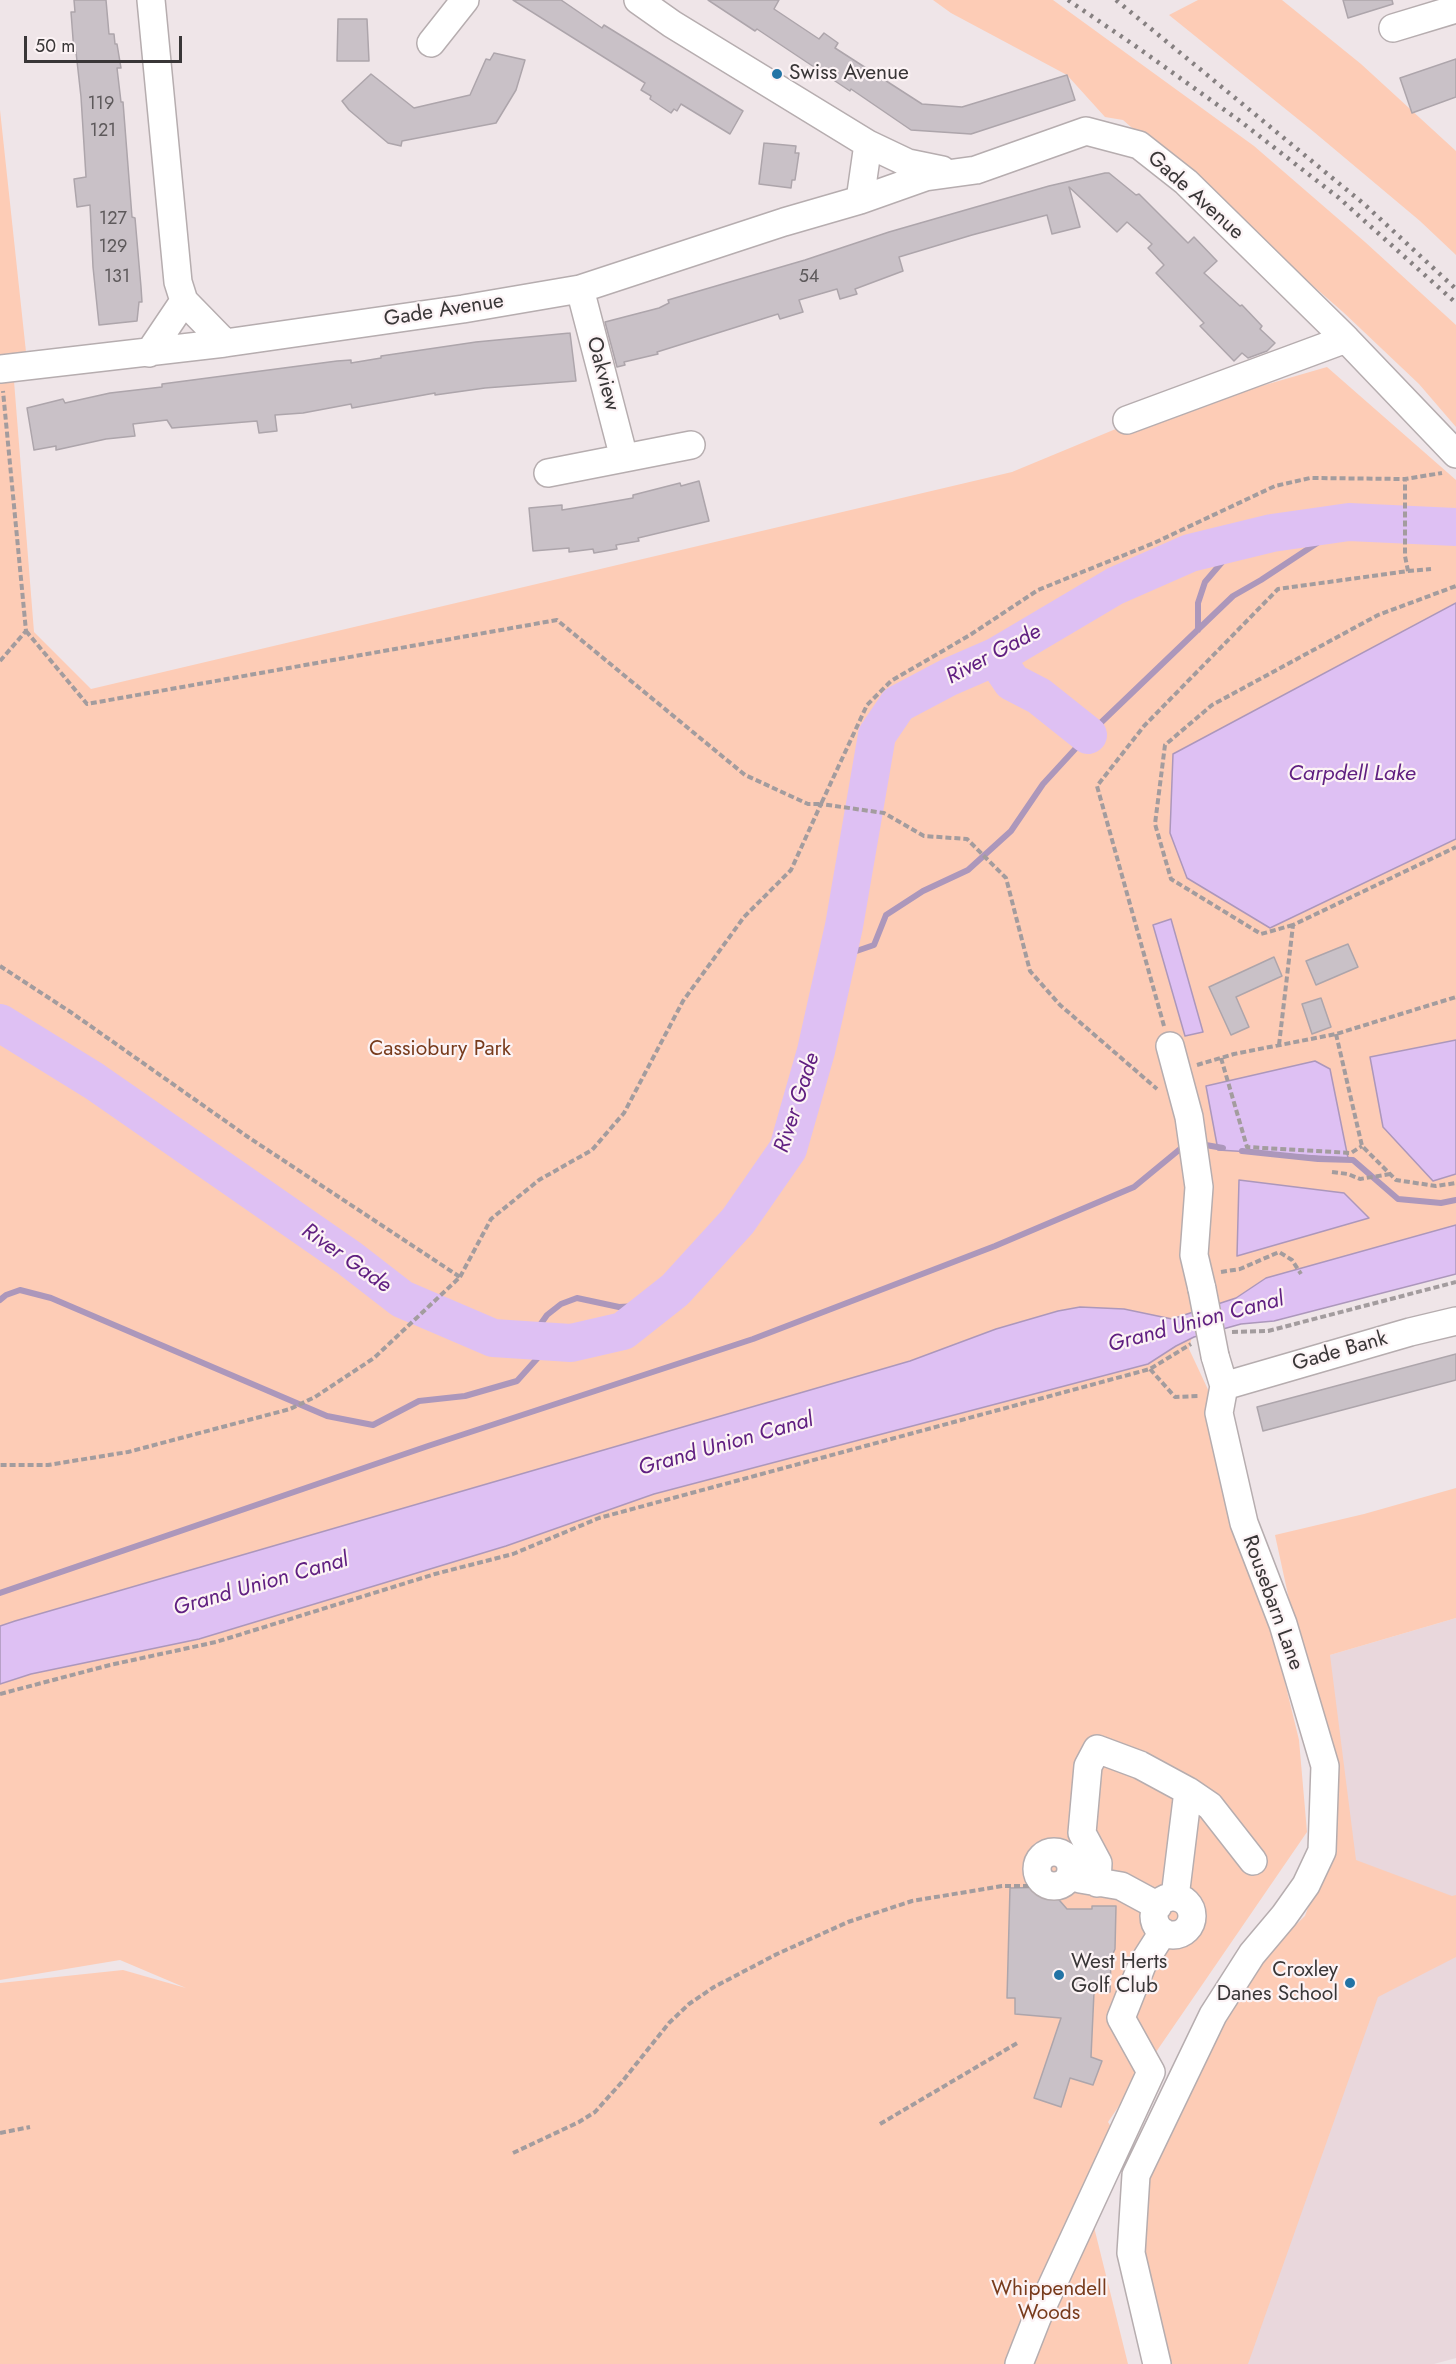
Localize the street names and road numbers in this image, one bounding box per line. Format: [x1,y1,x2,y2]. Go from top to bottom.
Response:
street label: Gade Avenue [1142,146,1248,246]
street label: Gade Avenue [382,289,506,333]
street label: Oakview [580,334,624,414]
street label: Gade Bank [1290,1326,1390,1378]
street label: Rousebarn Lane [1236,1532,1308,1674]

